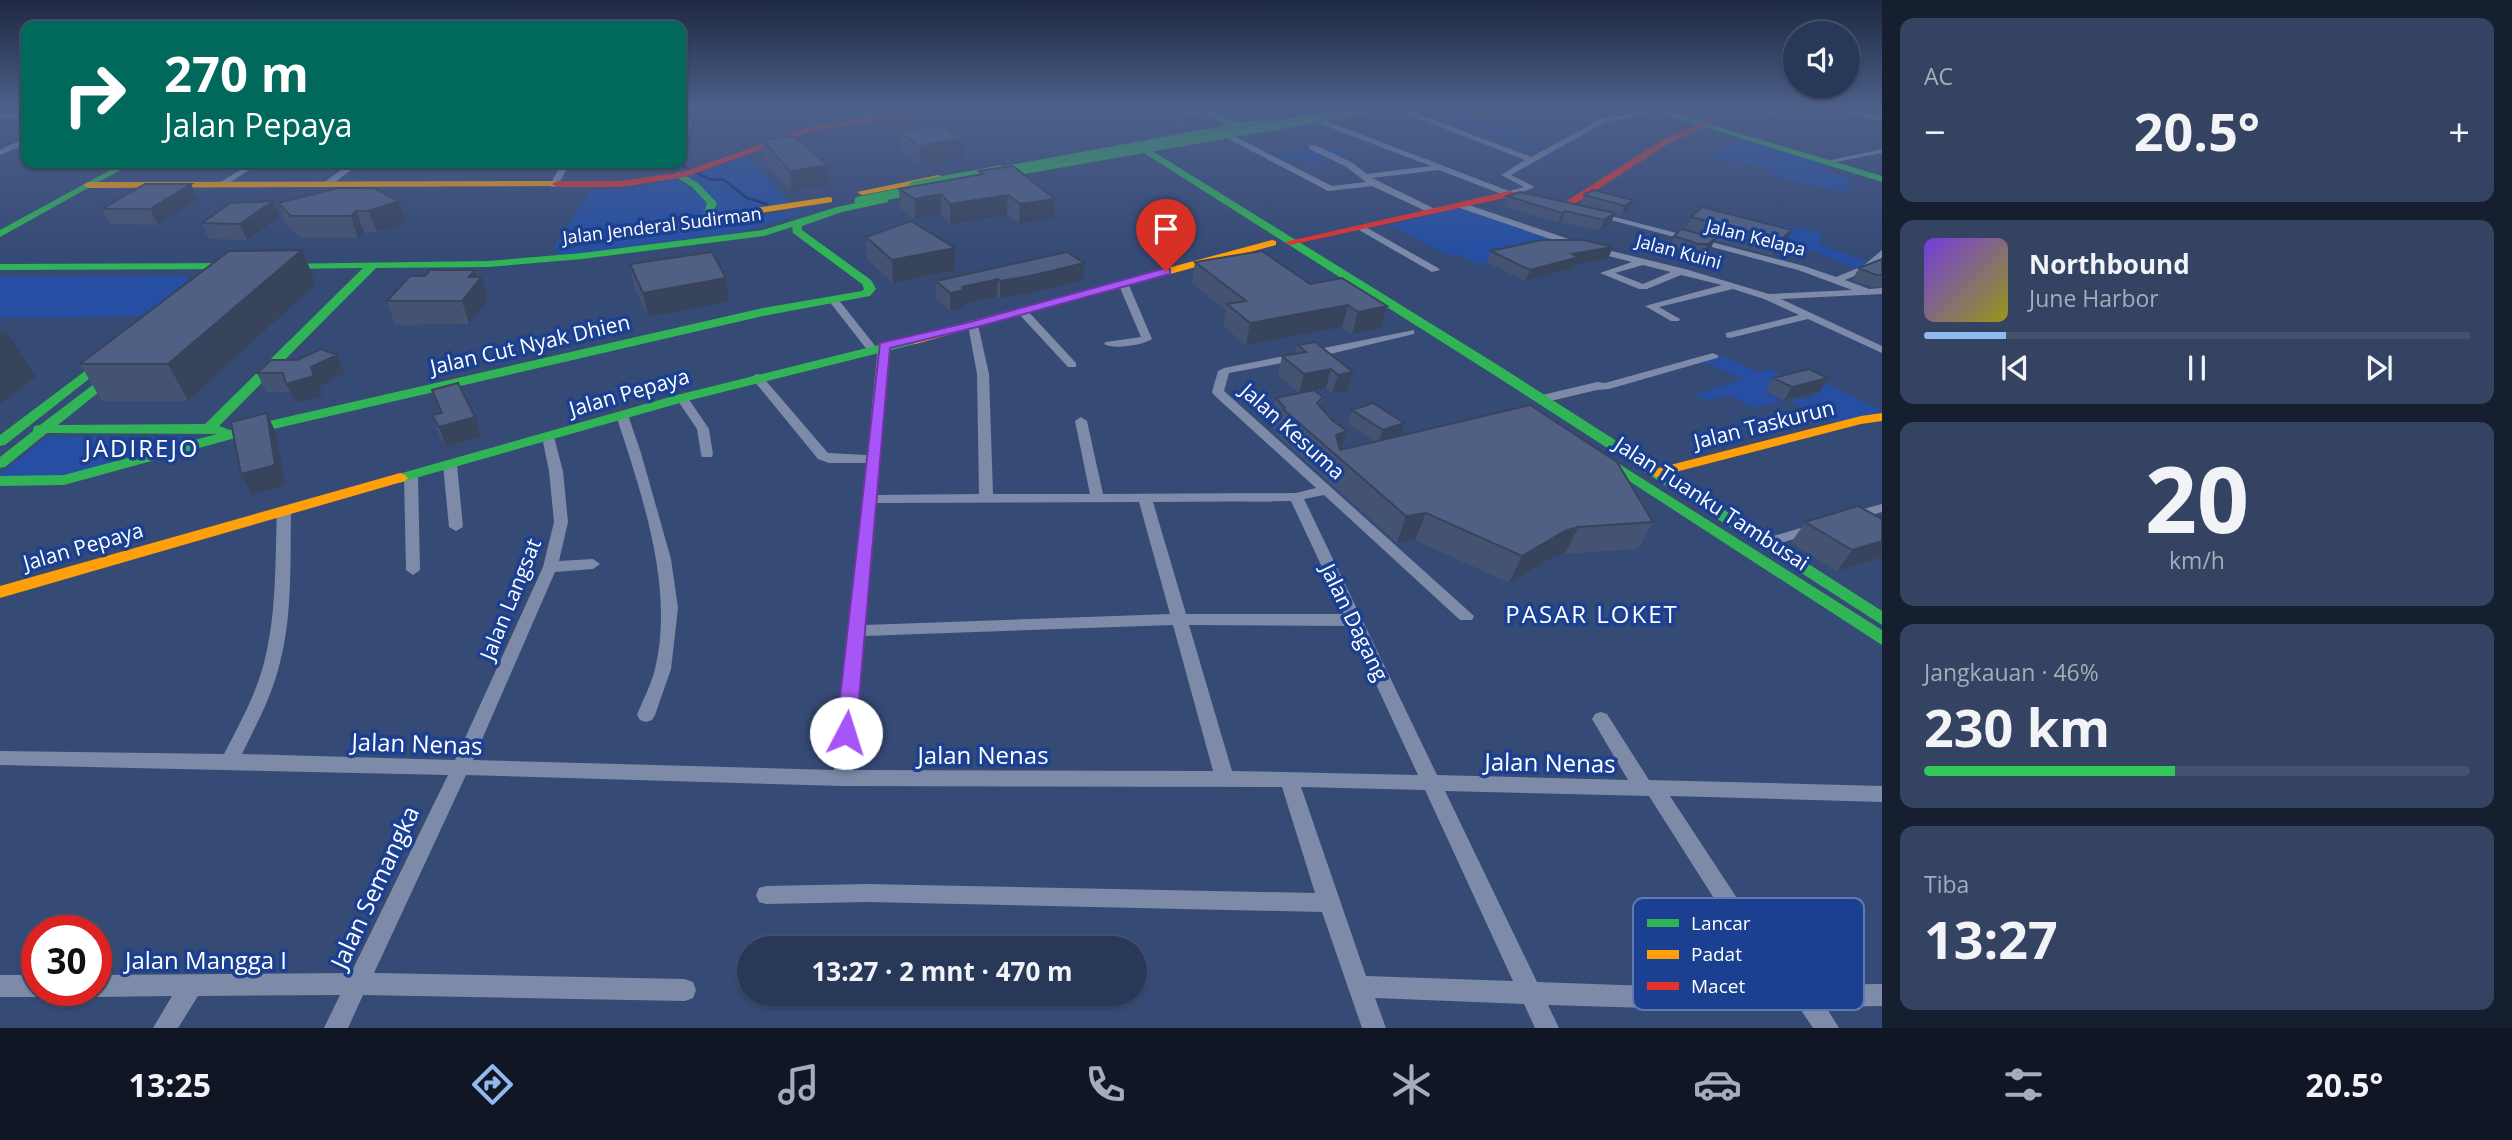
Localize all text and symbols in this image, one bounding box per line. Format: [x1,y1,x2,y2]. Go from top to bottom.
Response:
map controls [1783,21,1860,98]
button: sound [1783,21,1860,98]
text: 270 m [164,40,309,106]
icon: right [49,49,140,140]
text: AC [1924,60,1953,92]
text: 20.5° [2134,95,2260,166]
text: Jalan Pepaya [164,103,353,146]
text: − [1924,105,1946,157]
text: + [2448,105,2470,157]
pin [1136,199,1196,271]
street label: Jalan Jenderal Sudirman [559,201,763,249]
icon: arrive [1147,210,1185,248]
street label: Jalan Kelapa [1702,213,1808,261]
street label: Jalan Kuini [1632,228,1724,274]
text: Northbound [2029,246,2190,282]
text: June Harbor [2029,282,2159,314]
street label: Jalan Cut Nyak Dhien [425,307,633,381]
icon: previous [1996,349,2034,387]
icon: pause [2178,349,2216,387]
icon: next [2360,349,2398,387]
street label: Jalan Pepaya [564,361,692,423]
street label: Jalan Kesuma [1233,375,1351,485]
street label: Jalan Taskurun [1689,393,1837,455]
street label: Jalan Tuanku Tambusai [1608,429,1815,576]
district label: JADIREJO [83,431,200,464]
text: 20 [2145,436,2249,560]
street label: Jalan Pepaya [18,515,146,577]
street label: Jalan Langsat [472,534,547,666]
text: km/h [2169,544,2225,576]
street label: Jalan Dagang [1314,557,1395,685]
district label: PASAR LOKET [1505,597,1679,630]
text: Jangkauan · 46% [1924,656,2099,688]
text: 230 km [1924,691,2110,762]
position arrow [809,696,883,770]
street label: Jalan Nenas [349,724,483,762]
street label: Jalan Nenas [915,738,1049,771]
street label: Jalan Nenas [1482,744,1616,780]
street label: Jalan Semangka [321,800,426,976]
text: Tiba [1924,868,1969,900]
legend [1633,898,1864,1010]
text: 13:27 [1924,903,2058,974]
text: Lancar [1691,910,1751,936]
speed limit sign: 30 [21,915,112,1006]
text: Padat [1691,941,1742,967]
street label: Jalan Mangga I [123,943,287,976]
text: 13:27 · 2 mnt · 470 m [811,953,1073,989]
text: Macet [1691,973,1745,999]
icon: directions [468,1060,517,1109]
icon: music [774,1060,823,1109]
icon: phone [1081,1060,1130,1109]
icon: climate [1387,1060,1436,1109]
icon: car [1693,1060,1742,1109]
icon: filters [1999,1060,2048,1109]
text: 13:25 [129,1063,211,1106]
text: 20.5° [2306,1063,2383,1106]

